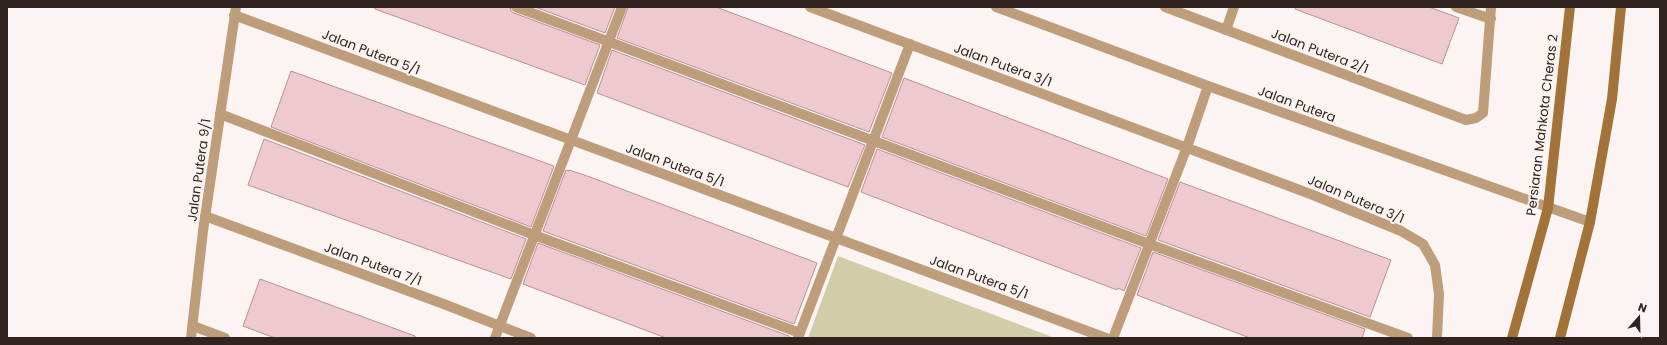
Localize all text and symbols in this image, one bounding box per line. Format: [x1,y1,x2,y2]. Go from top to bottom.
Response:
street label: Jalan Putera 2/1 [1269,24,1371,78]
street label: Jalan Putera 5/1 [319,25,423,79]
street label: Persiaran Mahkota Cheras 2 [1521,33,1563,217]
street label: Jalan Putera 3/1 [951,38,1055,92]
street label: Jalan Putera [1255,81,1339,127]
street label: Jalan Putera 9/1 [182,117,216,223]
street label: Jalan Putera 5/1 [623,138,727,192]
street label: Jalan Putera 3/1 [1305,170,1407,228]
street label: Jalan Putera 7/1 [322,238,424,290]
street label: Jalan Putera 5/1 [927,250,1031,304]
north arrow [1619,297,1659,337]
text: N [1636,299,1649,317]

